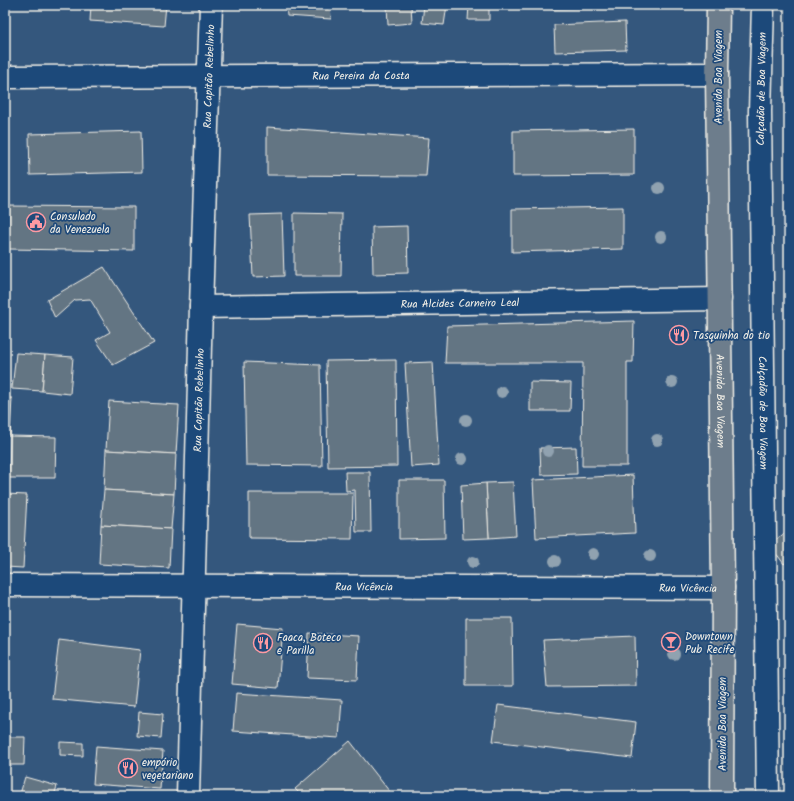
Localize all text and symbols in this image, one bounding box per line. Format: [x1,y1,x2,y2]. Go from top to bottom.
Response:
street label: Rua Capitão Rebelinho [199,24,220,129]
street label: Avenida Boa Viagem [710,30,728,124]
street label: Calçadão de Boa Viagem [752,32,772,146]
street label: Rua Pereira da Costa [312,67,410,86]
place label: Consulado da Venezuela [50,208,110,239]
public building icon: Consulado da Venezuela [25,211,47,233]
street label: Rua Alcides Carneiro Leal [401,294,520,314]
restaurant icon: Tasquinha do tio [668,324,690,346]
place label: Tasquinha do tio [693,327,770,345]
street label: Rua Capitão Rebelinho [189,348,210,452]
street label: Avenida Boa Viagem [710,354,729,448]
street label: Calçadão de Boa Viagem [753,356,772,470]
street label: Rua Vicência [335,578,393,597]
street label: Rua Vicência [659,580,717,598]
place label: Downtown Pub Recife [685,628,734,659]
place label: Faaca, Boteco e Parilla [277,629,341,660]
bar icon: Downtown Pub Recife [660,631,682,653]
restaurant icon: Faaca, Boteco e Parilla [252,632,274,654]
street label: Avenida Boa Viagem [714,677,732,771]
place label: empório vegetariano [142,754,193,785]
restaurant icon: empório vegetariano [117,757,139,779]

